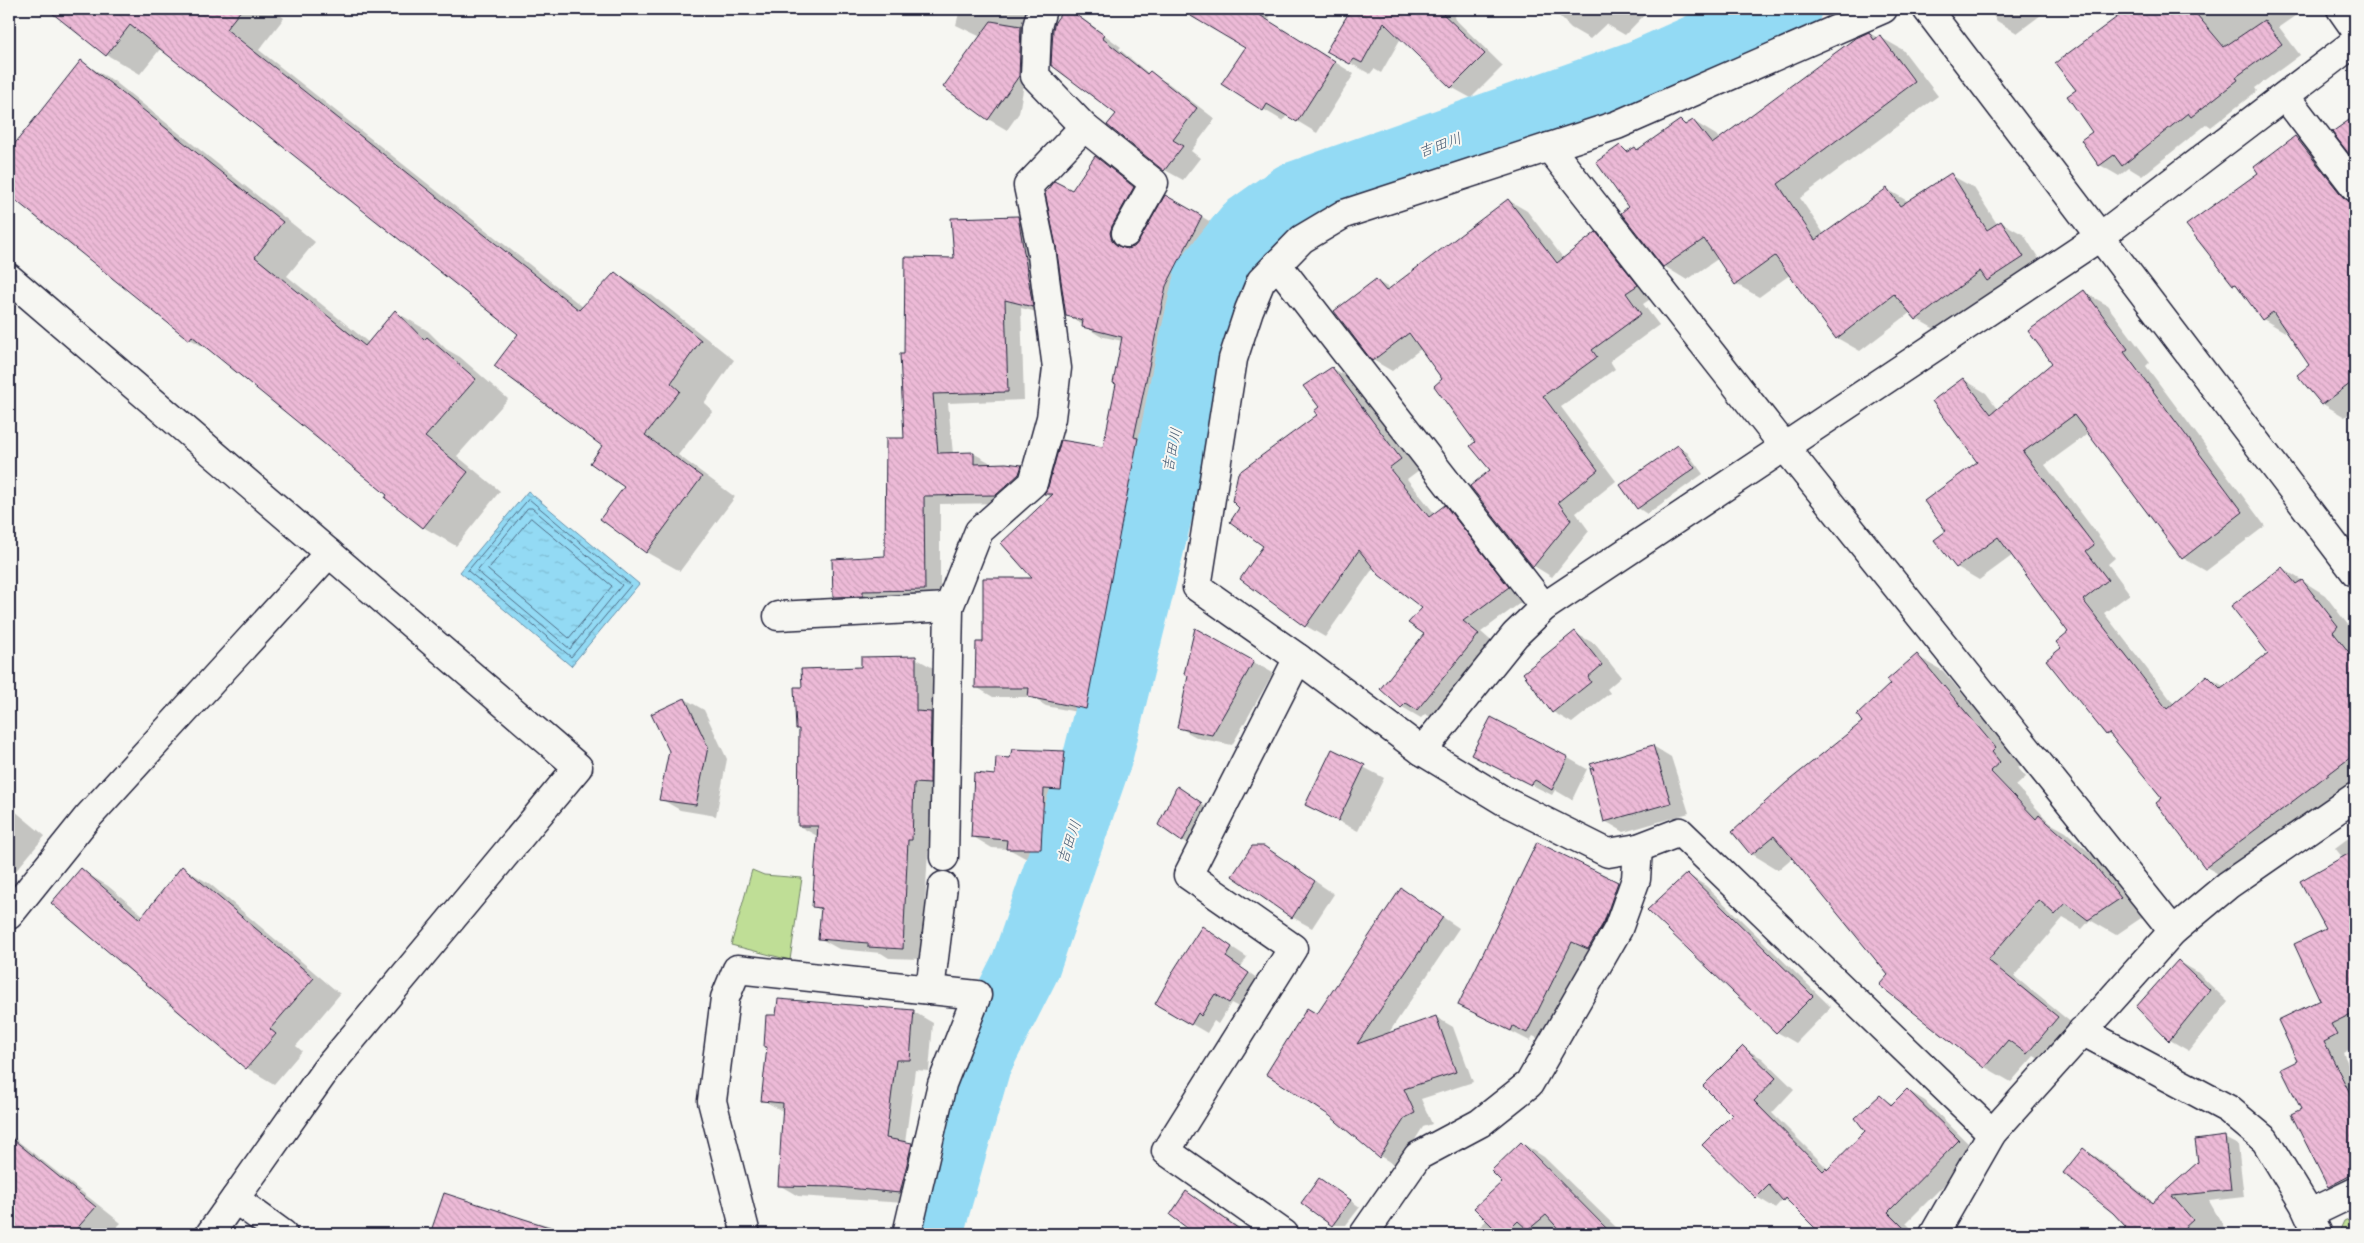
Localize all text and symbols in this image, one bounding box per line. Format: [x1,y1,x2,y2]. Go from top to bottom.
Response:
water label: 吉田川 [1415,128,1465,162]
water label: 吉田川 [1158,426,1186,474]
water label: 吉田川 [1052,817,1086,867]

